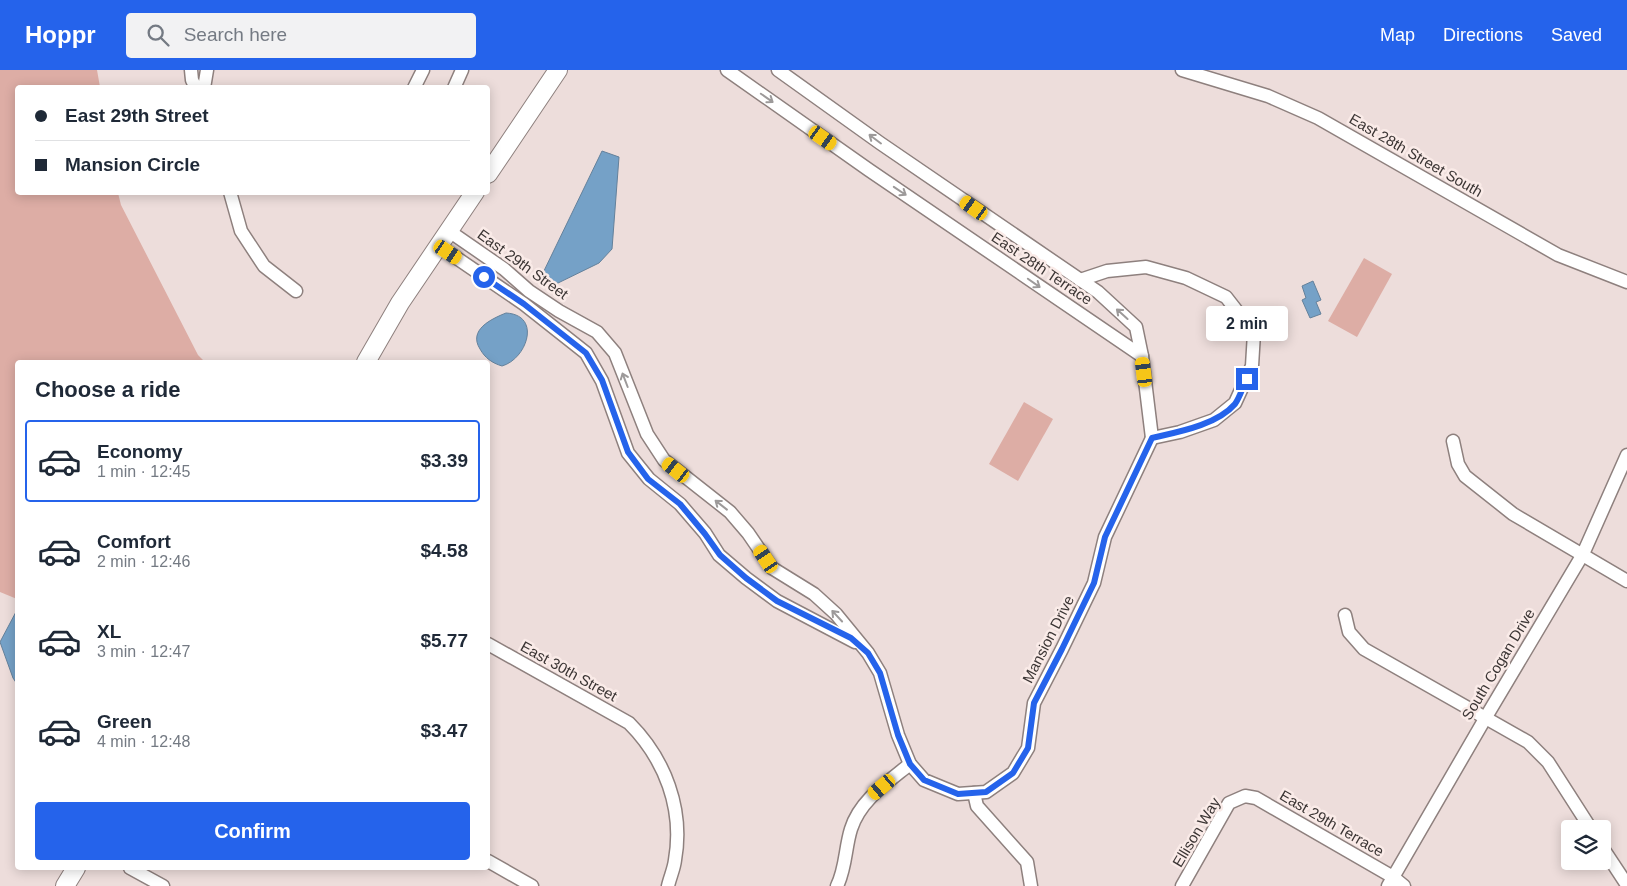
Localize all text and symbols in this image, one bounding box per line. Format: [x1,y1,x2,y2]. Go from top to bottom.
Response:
search box [126,13,476,58]
text: Hoppr [25,21,96,48]
icon: search [144,21,172,49]
text: Search here [184,24,287,45]
text: Map [1380,25,1415,45]
text: Directions [1443,25,1523,45]
text: Saved [1551,25,1602,45]
one-way arrow [760,93,774,103]
text: East 29th Street [65,105,209,126]
street label: East 28th Street South [1346,110,1486,200]
car [806,123,839,153]
one-way arrow [869,134,882,145]
text: Mansion Circle [65,154,200,175]
one-way arrow [892,186,906,196]
car [957,193,990,223]
street label: East 29th Street [474,226,572,303]
street label: East 28th Terrace [989,228,1095,308]
car [431,237,464,267]
route start [473,266,495,288]
one-way arrow [1027,278,1041,288]
callout: 2 min [1206,306,1288,342]
one-way arrow [1116,308,1129,320]
text: 2 min [1226,315,1268,332]
car [1134,356,1153,388]
route end [1236,368,1258,390]
one-way arrow [620,372,629,388]
text: Choose a ride [35,377,180,402]
icon: car [37,439,82,484]
text: Economy [97,441,183,462]
text: $3.39 [420,450,468,471]
car [659,455,692,485]
text: 1 min · 12:45 [97,463,190,480]
one-way arrow [715,499,728,510]
icon: car [37,529,82,574]
text: Comfort [97,531,171,552]
text: $4.58 [420,540,468,561]
car [751,542,780,576]
text: 2 min · 12:46 [97,553,190,570]
street label: Mansion Drive [1019,592,1077,686]
street label: South Cogan Drive [1458,605,1538,723]
one-way arrow [831,609,843,622]
icon: car [37,619,82,664]
text: XL [97,621,121,642]
text: $5.77 [420,630,468,651]
street label: East 30th Street [518,637,621,705]
text: 3 min · 12:47 [97,643,190,660]
icon: car [37,709,82,754]
text: Green [97,711,152,732]
text: $3.47 [420,720,468,741]
text: 4 min · 12:48 [97,733,190,750]
car [865,772,898,802]
street label: East 29th Terrace [1277,786,1387,860]
street label: Ellison Way [1169,794,1224,870]
button: Confirm [35,802,470,860]
map controls [1561,820,1611,870]
button: layers [1561,820,1611,870]

